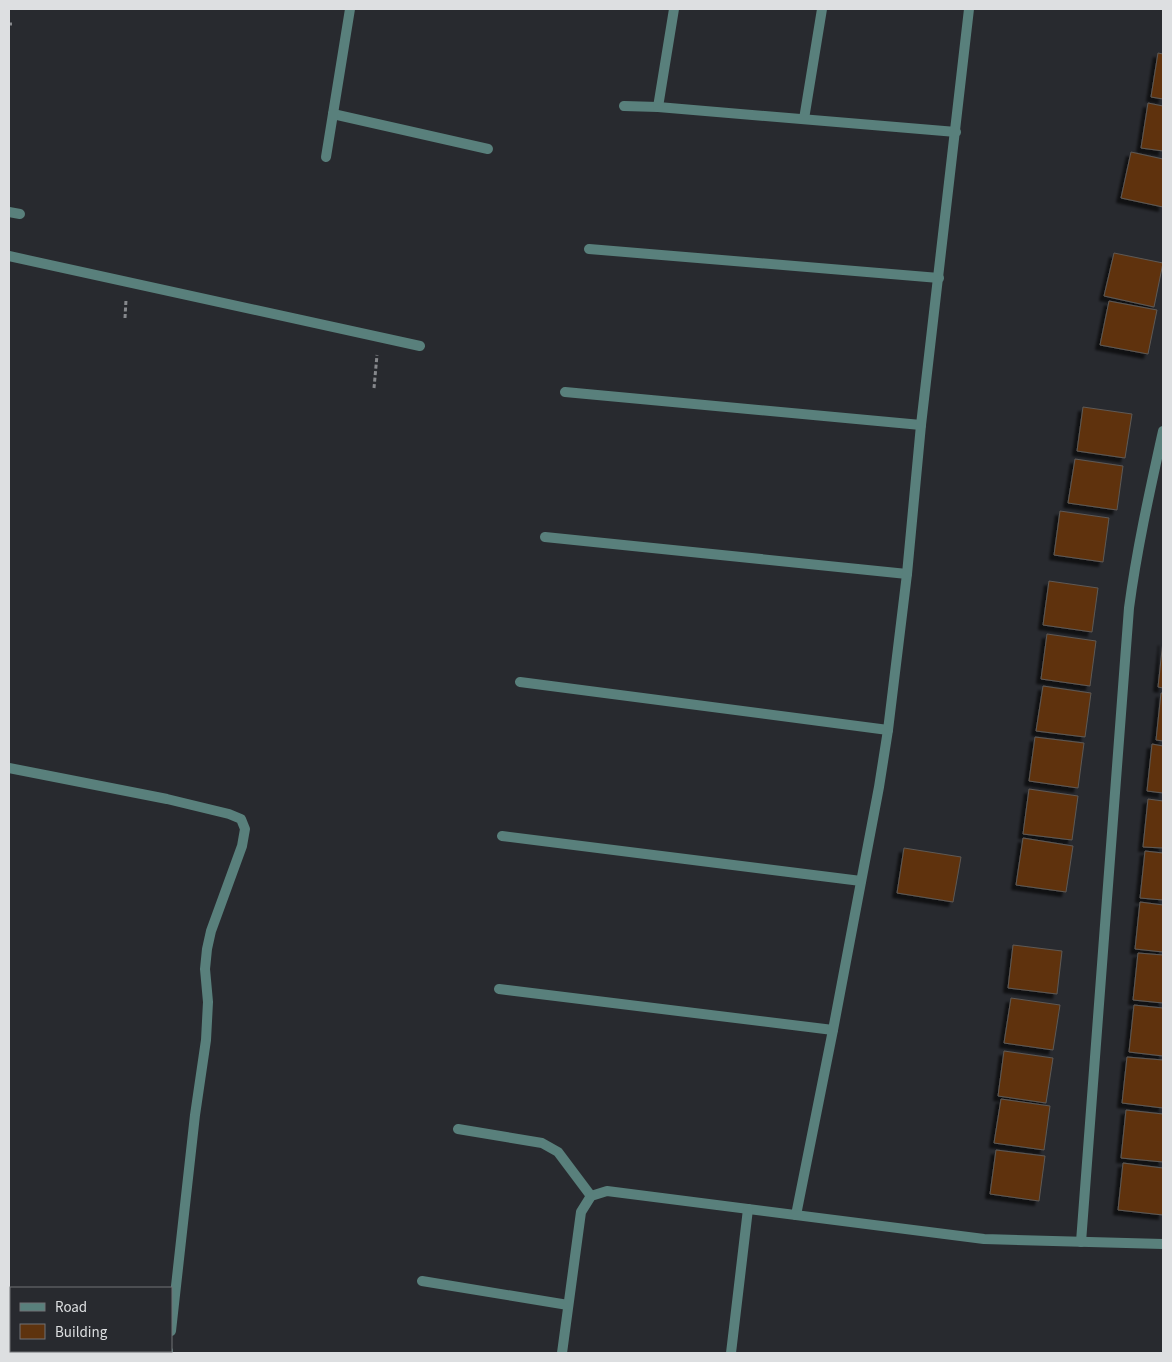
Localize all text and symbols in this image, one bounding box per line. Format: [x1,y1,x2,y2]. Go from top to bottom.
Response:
legend [10,1287,172,1352]
text: Road [55,1297,87,1318]
text: Building [55,1322,108,1343]

